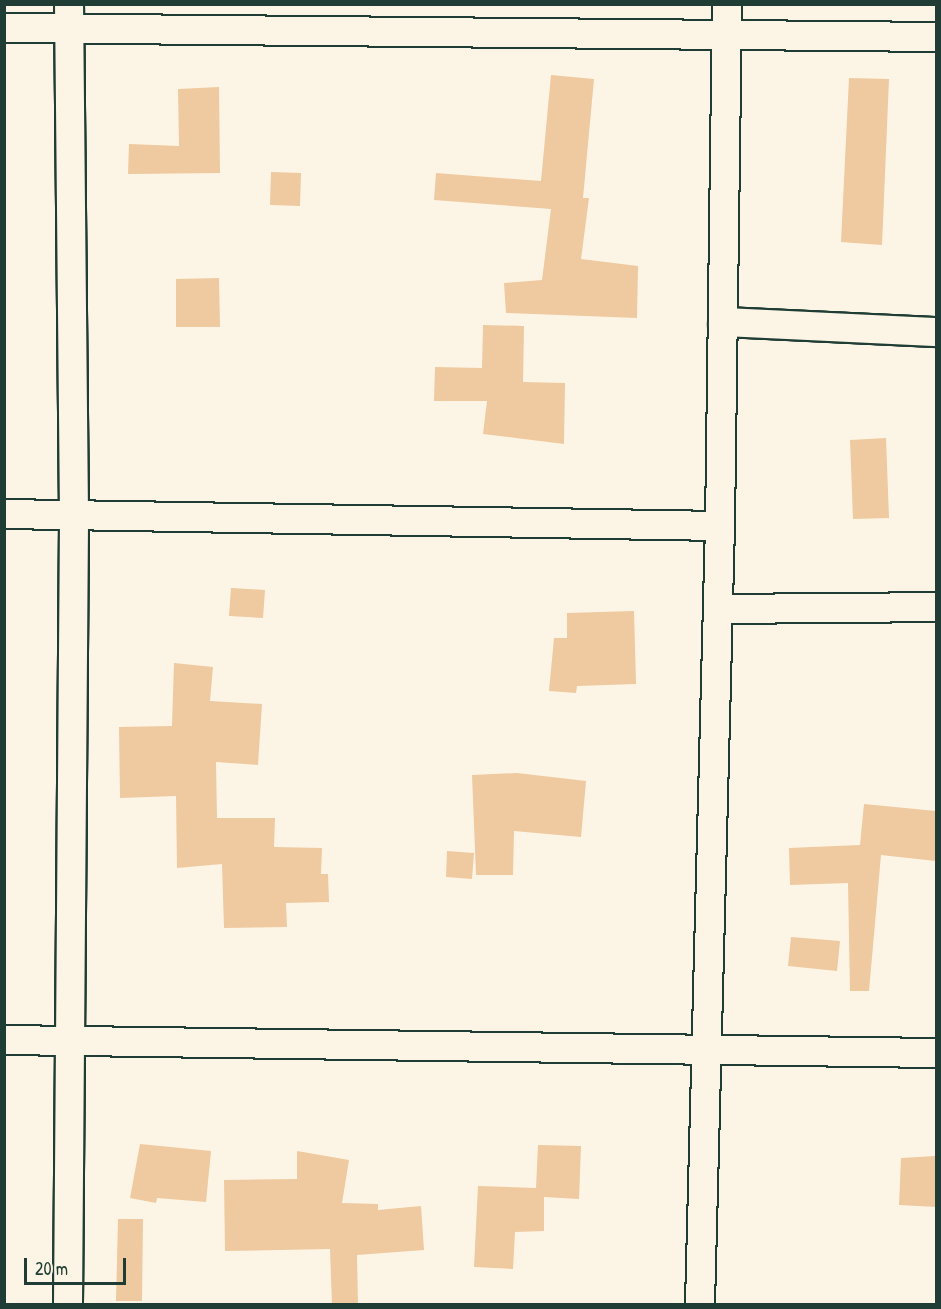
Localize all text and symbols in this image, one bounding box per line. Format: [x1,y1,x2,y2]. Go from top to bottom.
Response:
scale bar [27,1246,129,1284]
text: 20 m [35,1256,68,1281]

